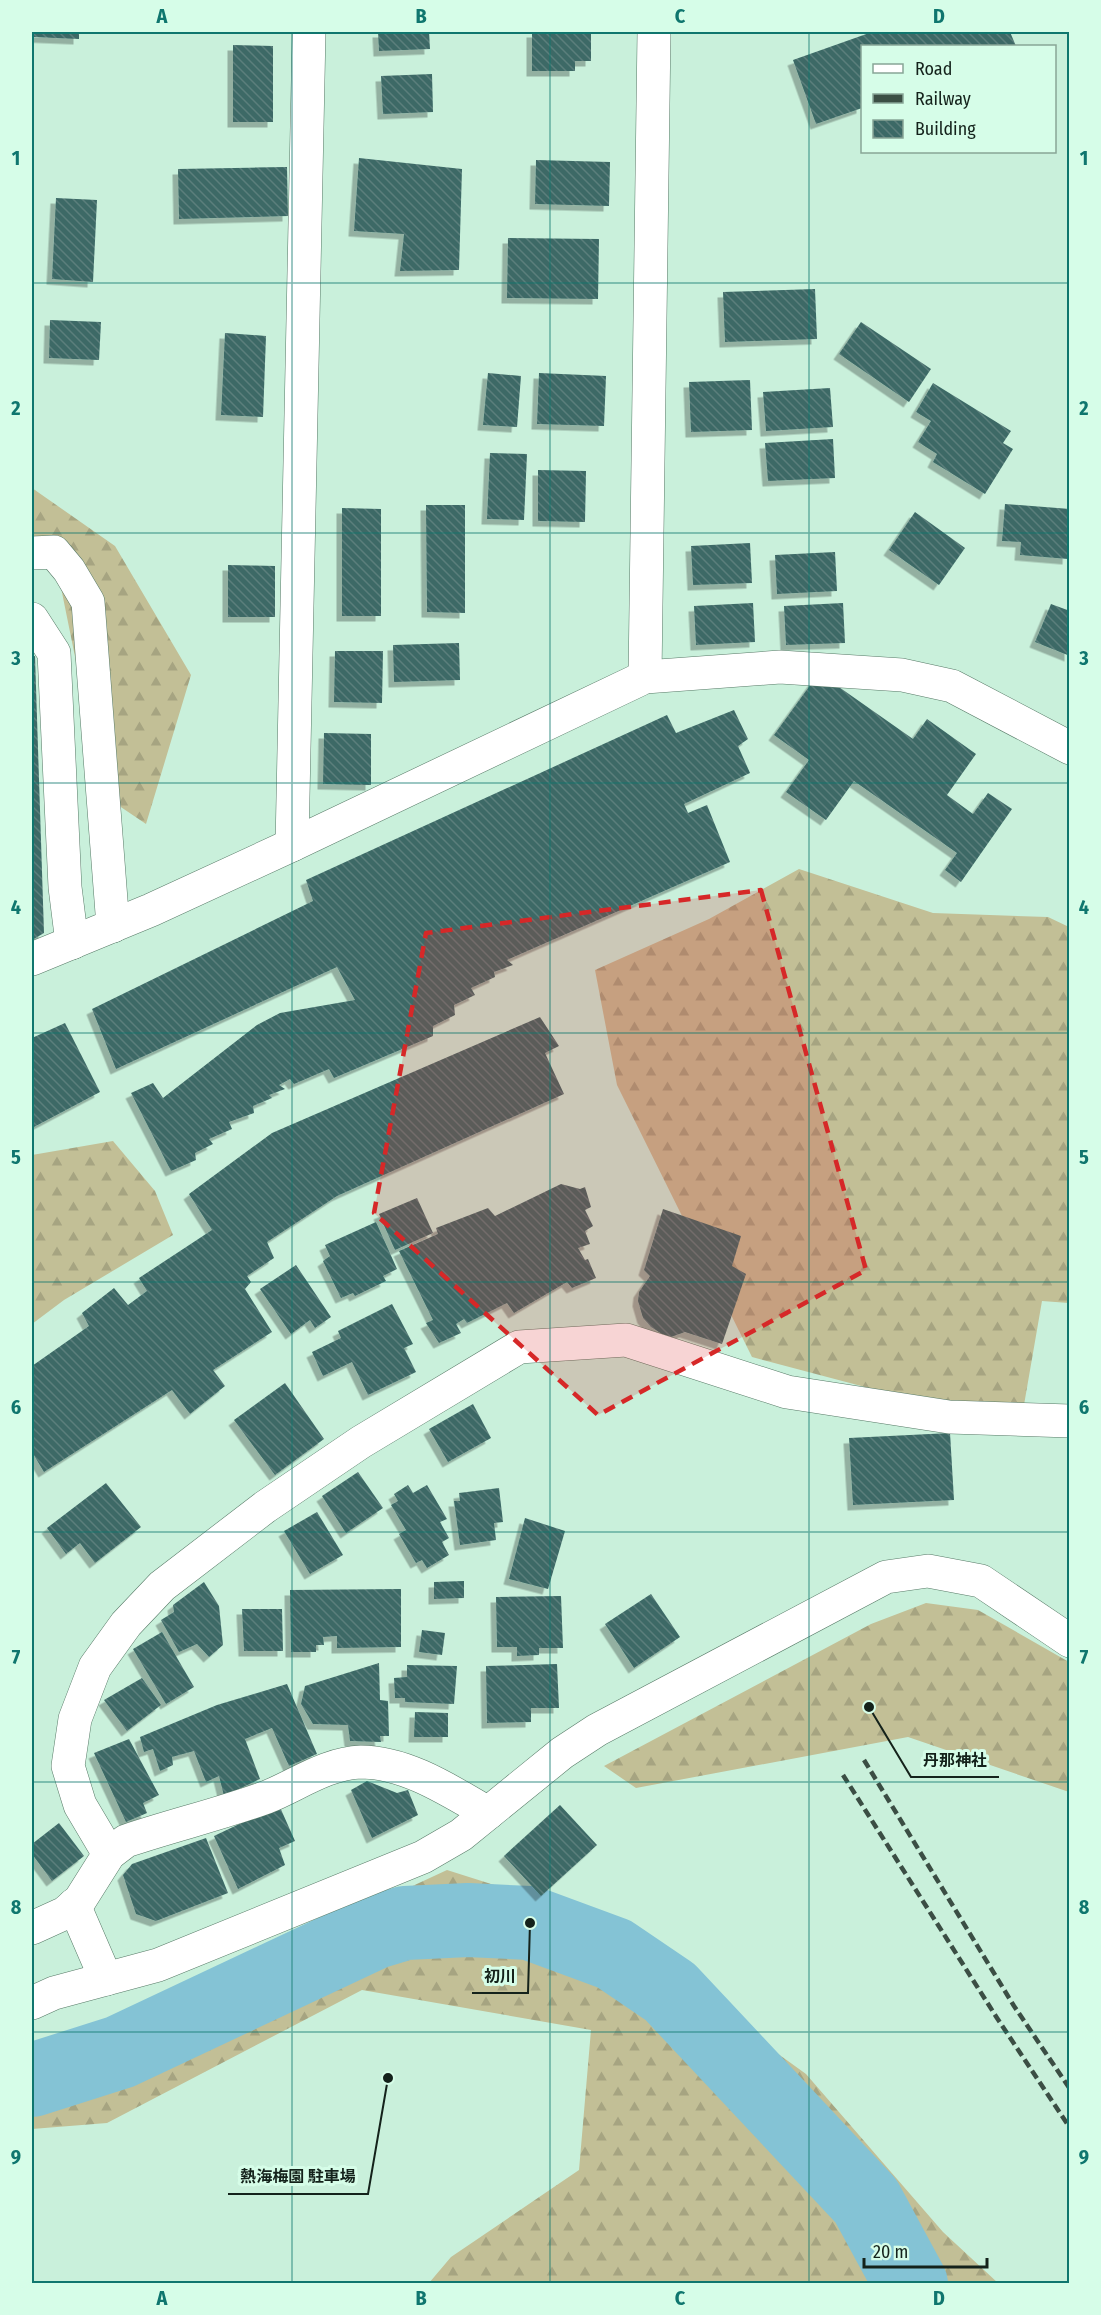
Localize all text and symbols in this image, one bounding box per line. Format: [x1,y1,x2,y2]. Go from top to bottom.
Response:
text: A [156,4,169,28]
text: B [415,4,427,28]
text: C [675,4,686,28]
text: D [933,4,945,28]
legend [861,45,1056,153]
text: Road [915,58,952,80]
text: Railway [915,88,971,110]
text: Building [915,118,976,140]
text: 1 [12,146,20,170]
text: 1 [1080,146,1088,170]
text: 2 [10,396,21,420]
text: 2 [1078,396,1089,420]
text: 3 [10,646,21,670]
text: 3 [1078,646,1089,670]
text: 4 [11,895,21,919]
text: 4 [1079,895,1089,919]
text: 5 [11,1145,21,1169]
text: 5 [1079,1145,1089,1169]
text: 6 [11,1395,21,1419]
text: 6 [1079,1395,1089,1419]
text: 7 [12,1645,21,1669]
text: 7 [1080,1645,1089,1669]
callout: 丹那神社 [911,1743,999,1777]
text: 丹那神社 [923,1751,987,1770]
text: 8 [11,1895,22,1919]
text: 8 [1079,1895,1090,1919]
callout: 初川 [472,1959,528,1993]
text: 初川 [484,1967,516,1986]
text: 9 [11,2145,21,2169]
text: 9 [1079,2145,1089,2169]
callout: 熱海梅園 駐車場 [228,2160,368,2194]
text: 熱海梅園 駐車場 [240,2167,356,2186]
scale bar [864,2231,987,2269]
text: 20 m [873,2241,908,2263]
text: A [156,2286,169,2310]
text: B [415,2286,427,2310]
text: C [675,2286,686,2310]
text: D [933,2286,945,2310]

